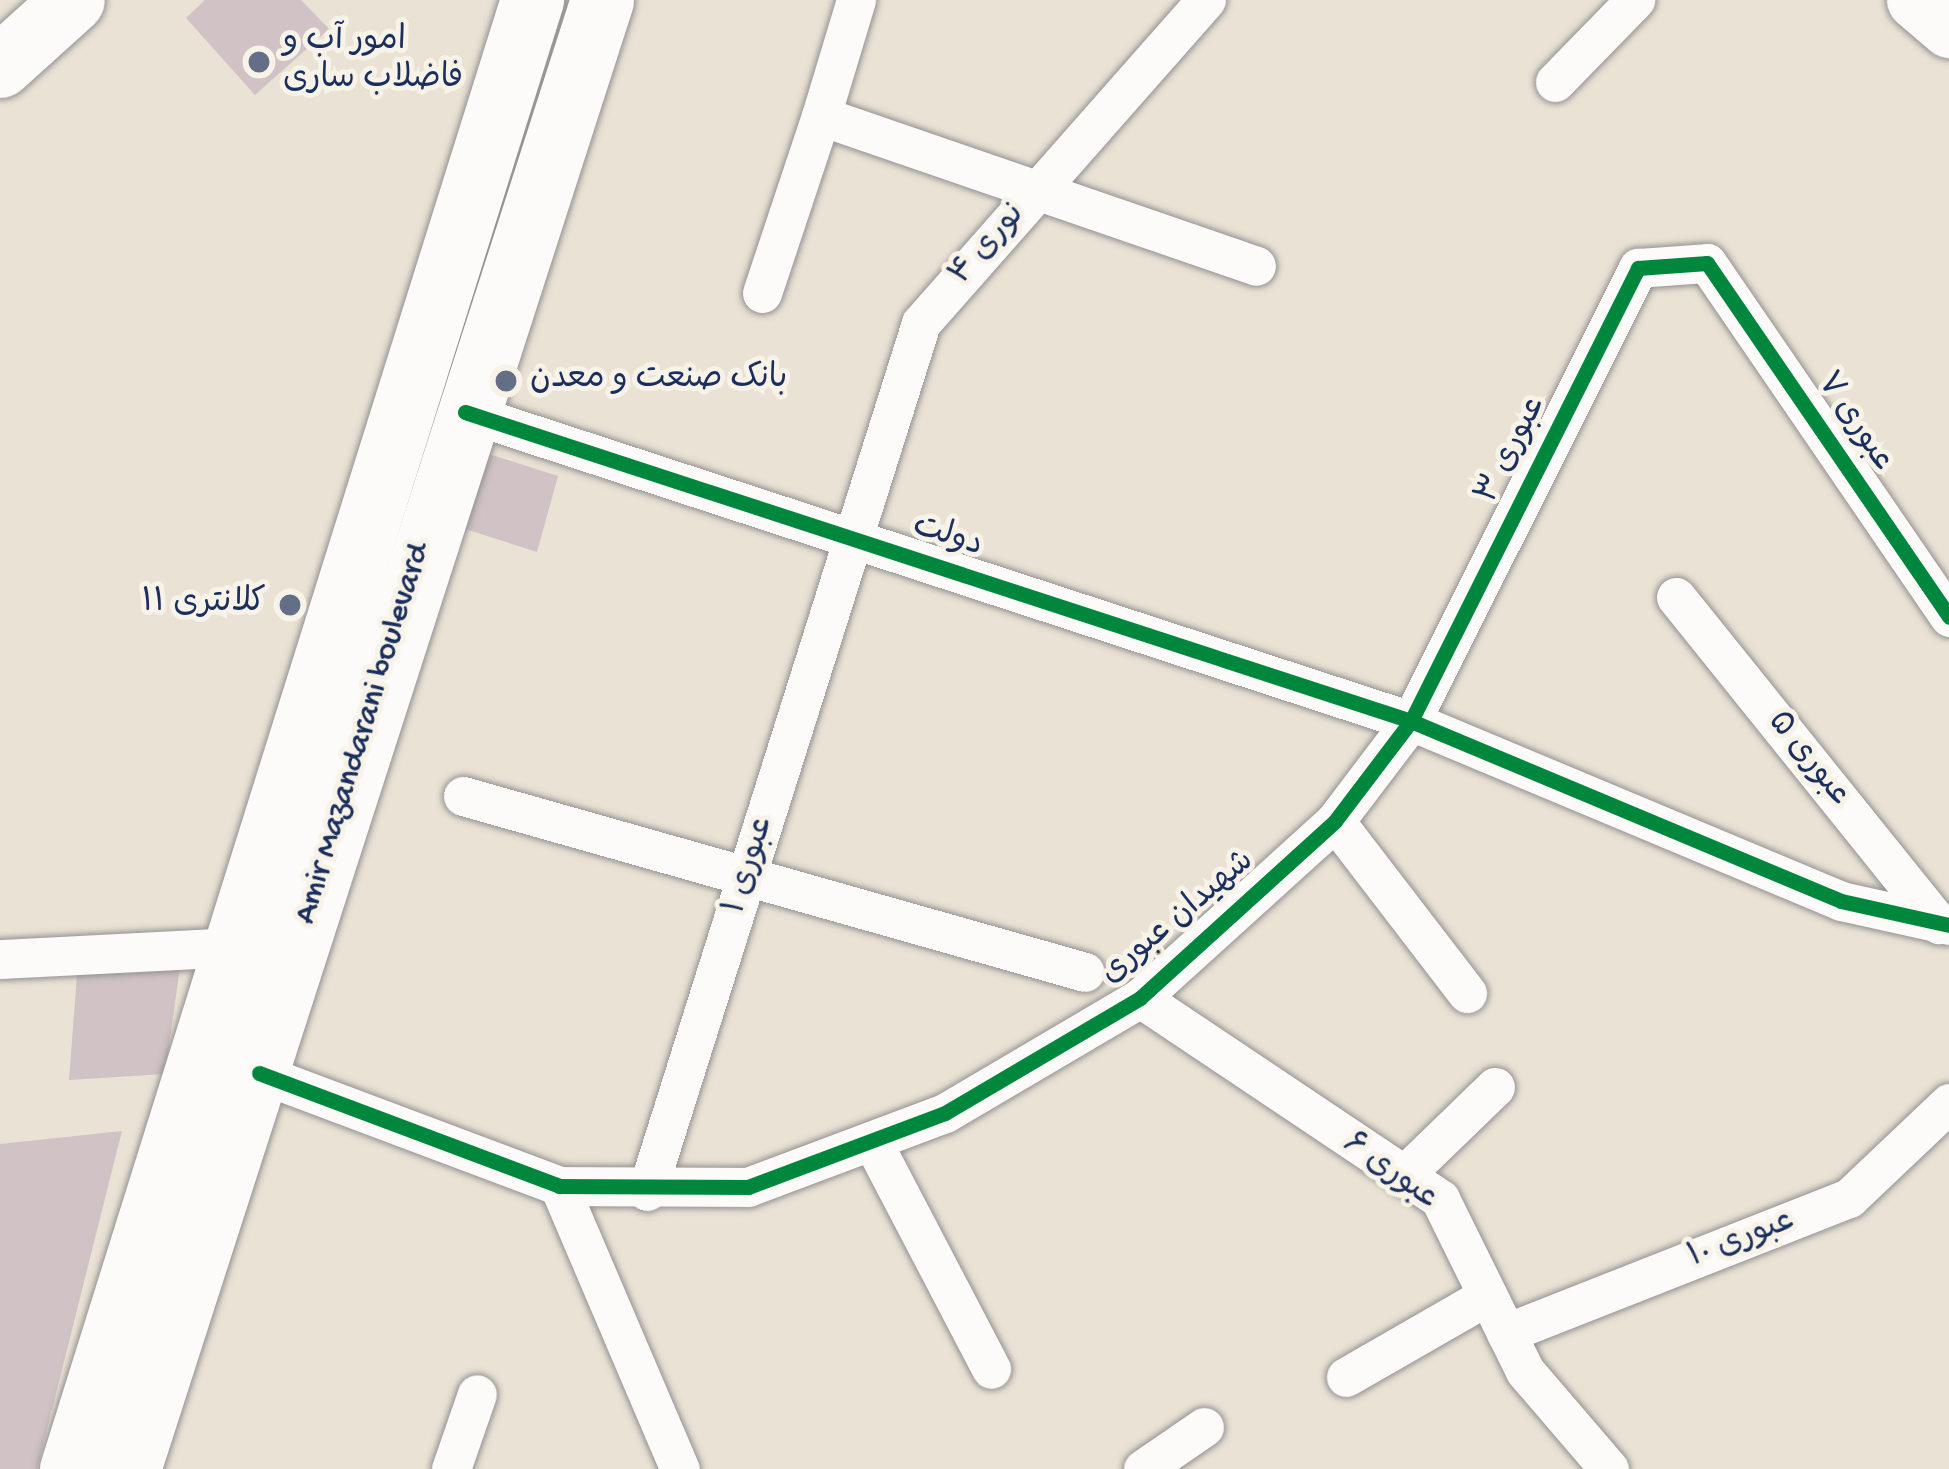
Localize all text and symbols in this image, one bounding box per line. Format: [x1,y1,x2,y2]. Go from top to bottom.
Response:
place label: امور آب و فاضلاب ساری [283,23,463,101]
marker: امور آب و فاضلاب ساری [246,49,272,75]
street label: نوری ۴ [943,197,1035,295]
place label: بانک صنعت و معدن [530,361,787,401]
street label: عبوری ۷ [1805,366,1901,480]
marker: بانک صنعت و معدن [493,368,519,394]
street label: عبوری ۳ [1469,391,1557,511]
street label: دولت [907,508,987,568]
street label: Amir Mazandarani boulevard [287,539,441,929]
place label: کلانتری ۱۱ [141,585,266,625]
marker: کلانتری ۱۱ [277,592,303,618]
street label: عبوری ۵ [1757,704,1857,816]
street label: عبوری ۱ [717,812,785,920]
street label: شهیدان عبوری [1094,843,1264,995]
street label: عبوری ۶ [1333,1126,1445,1220]
street label: عبوری ۱۰ [1683,1203,1801,1279]

